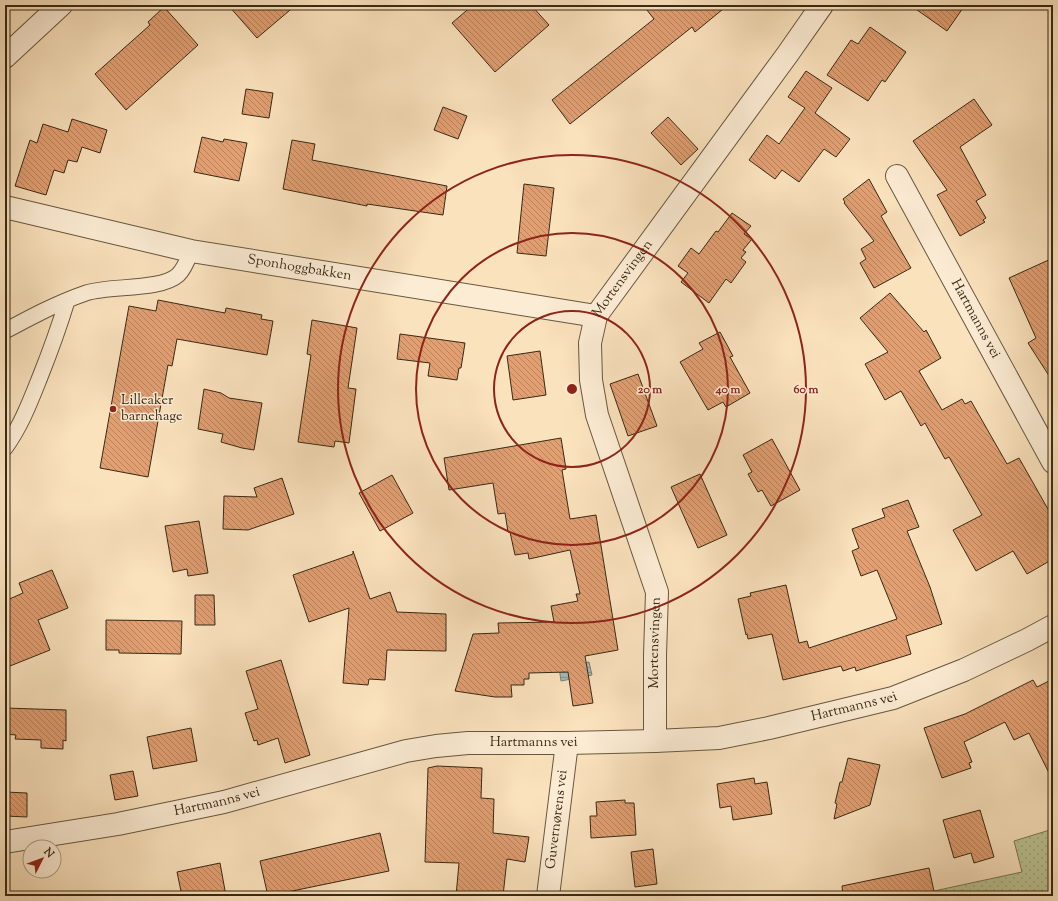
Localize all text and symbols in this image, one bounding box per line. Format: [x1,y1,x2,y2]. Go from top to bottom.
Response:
street label: Mortensvingen [588,236,658,322]
street label: Sponhoggbakken [246,250,353,287]
street label: Hartmanns vei [945,276,1005,362]
text: 20 m [638,381,662,399]
text: 40 m [715,381,740,399]
text: 60 m [794,381,818,399]
centre of rings [565,382,579,396]
place label: Lilleaker barnehage [121,391,183,427]
marker: Lilleaker barnehage [108,404,118,414]
street label: Mortensvingen [645,597,667,689]
street label: Hartmanns vei [809,687,900,727]
street label: Hartmanns vei [490,733,578,753]
street label: Guvernørens vei [541,769,574,870]
street label: Hartmanns vei [172,782,263,822]
north arrow [22,839,62,879]
text: N [39,844,58,862]

